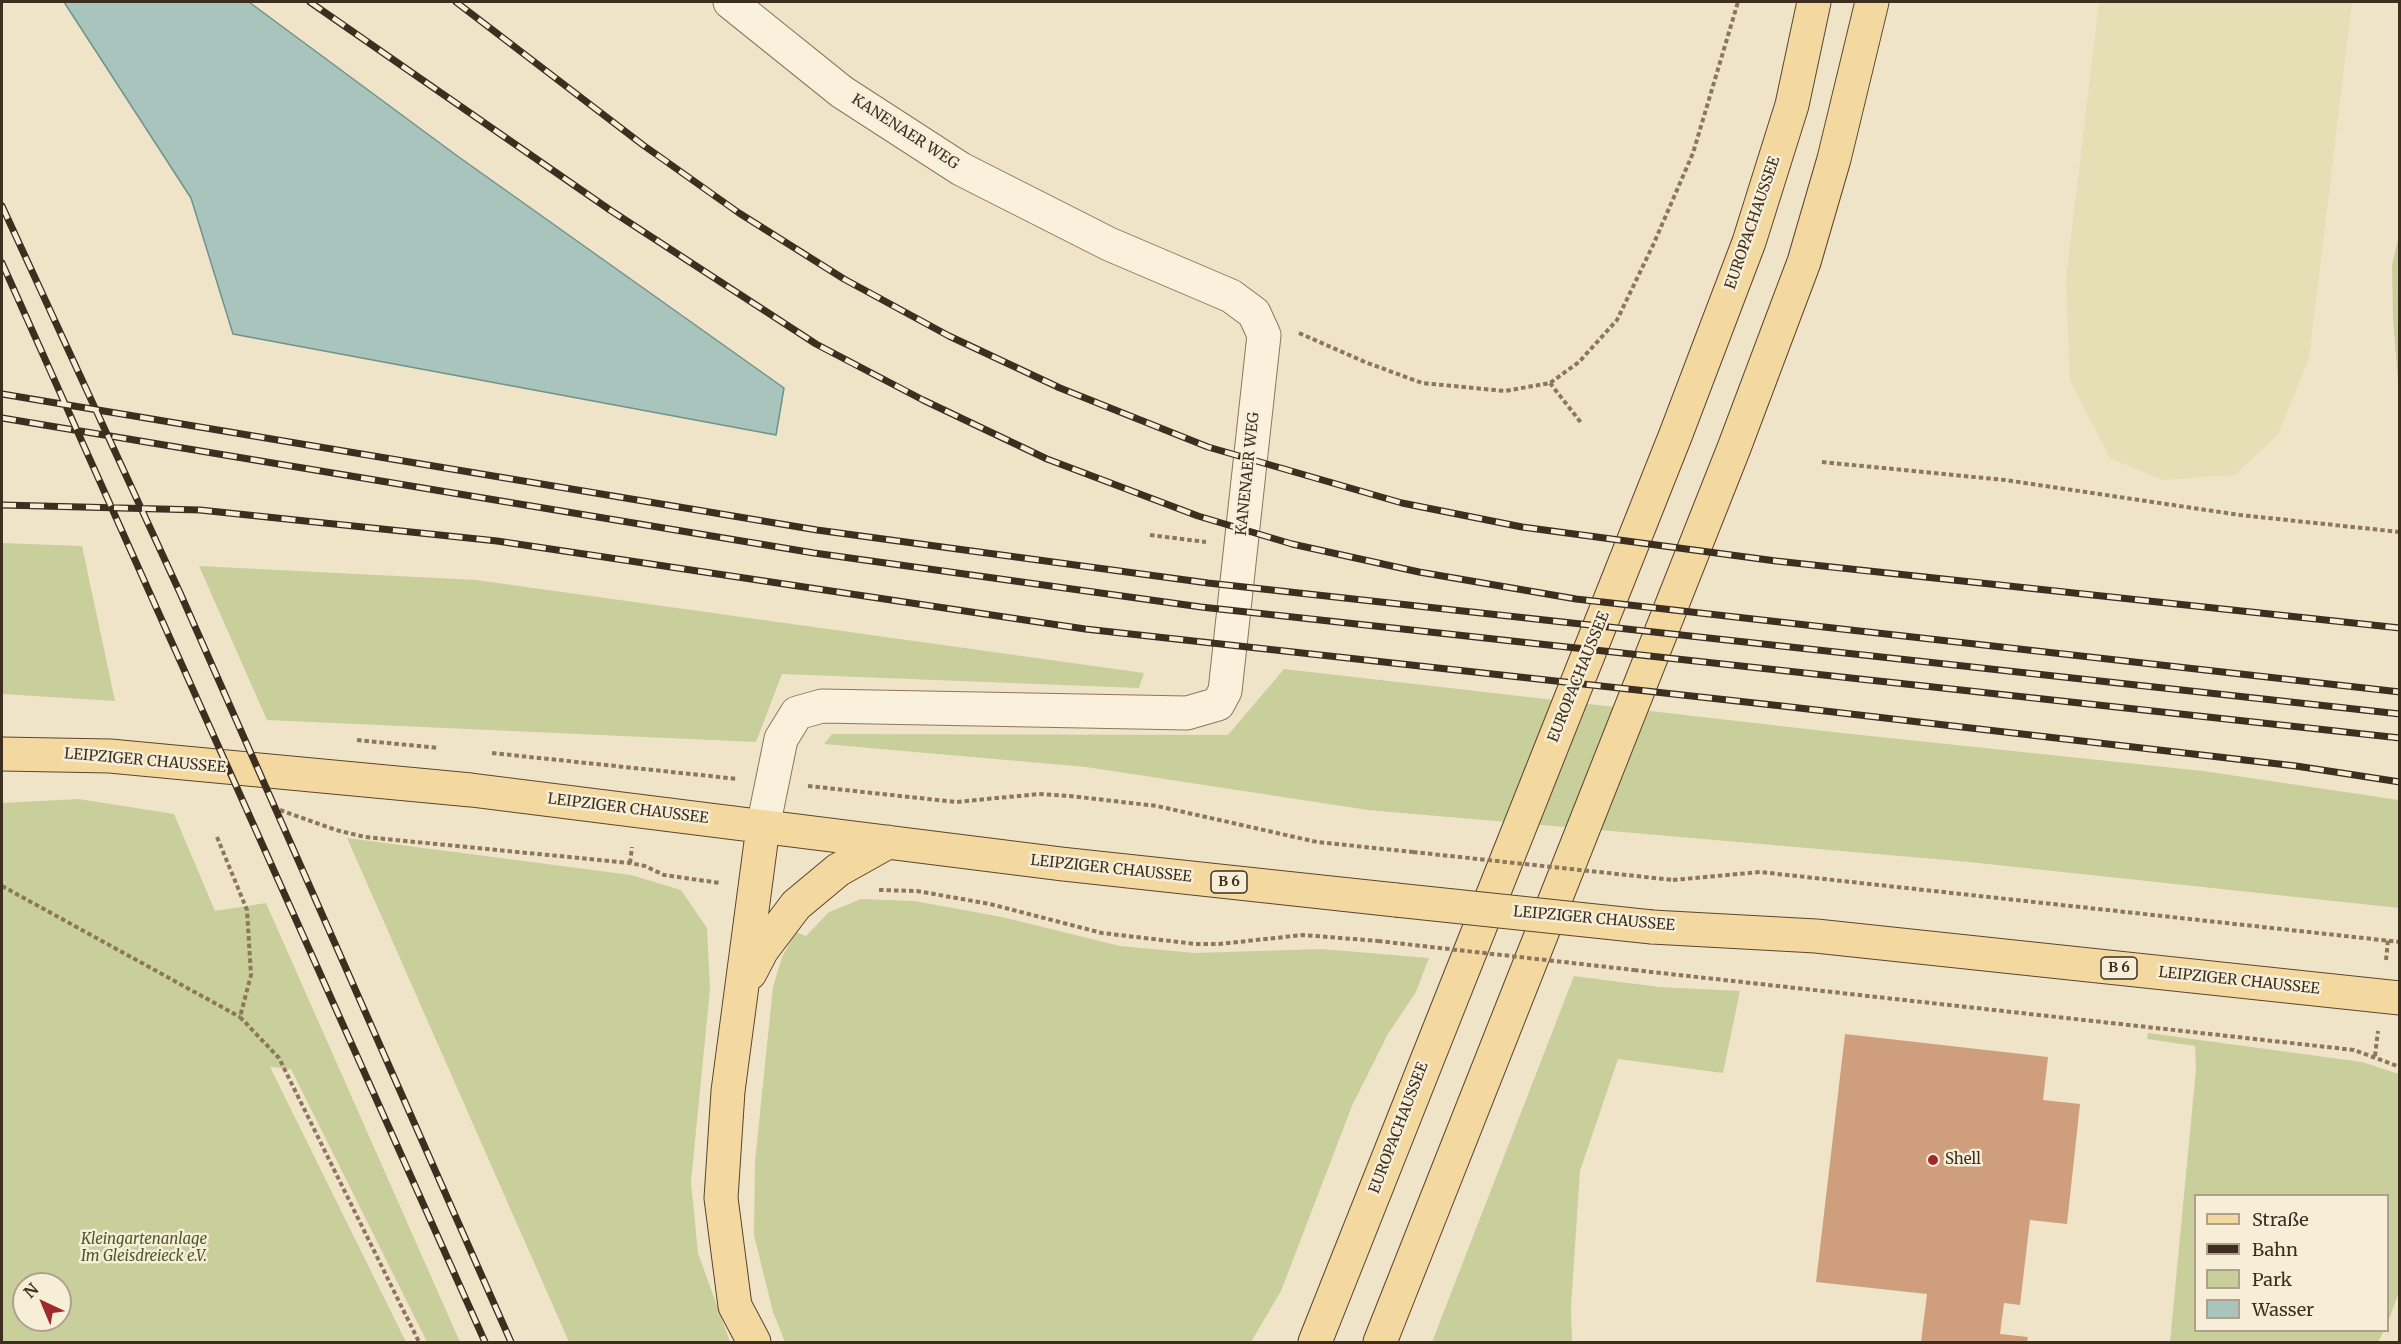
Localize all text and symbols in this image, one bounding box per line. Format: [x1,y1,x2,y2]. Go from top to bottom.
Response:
street label: KANENAER WEG [848,91,962,173]
street label: EUROPACHAUSSEE [1722,154,1784,292]
street label: KANENAER WEG [1233,411,1263,537]
street label: EUROPACHAUSSEE [1545,609,1613,745]
street label: LEIPZIGER CHAUSSEE [63,745,227,777]
street label: LEIPZIGER CHAUSSEE [546,790,710,828]
street label: LEIPZIGER CHAUSSEE [1029,852,1193,886]
road number: B 6 [1211,871,1247,893]
street label: LEIPZIGER CHAUSSEE [1512,903,1676,935]
road number: B 6 [2101,957,2137,979]
street label: LEIPZIGER CHAUSSEE [2157,964,2321,998]
street label: EUROPACHAUSSEE [1366,1060,1432,1196]
place label: Shell [1945,1151,1981,1169]
marker: Shell [1926,1153,1940,1167]
legend [2194,1194,2389,1332]
text: Straße [2252,1208,2309,1231]
park label: Kleingartenanlage Im Gleisdreieck e.V. [81,1231,207,1266]
text: Bahn [2252,1238,2298,1261]
text: Park [2252,1268,2292,1291]
north arrow [12,1272,72,1332]
text: N [19,1279,42,1302]
text: Wasser [2252,1298,2314,1321]

